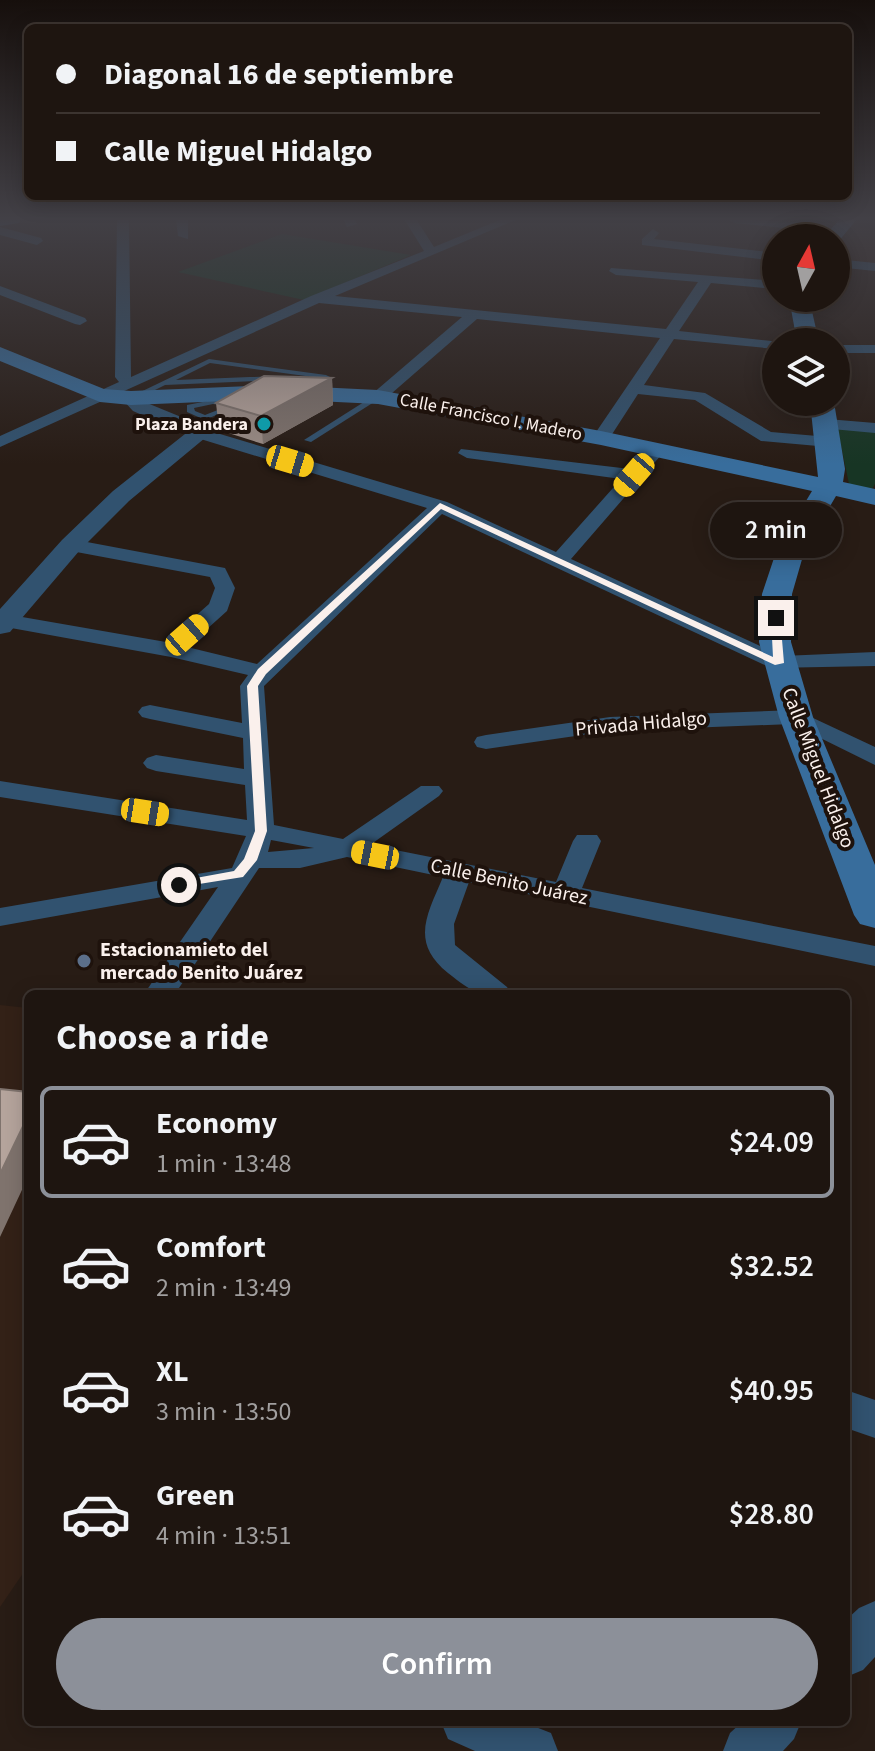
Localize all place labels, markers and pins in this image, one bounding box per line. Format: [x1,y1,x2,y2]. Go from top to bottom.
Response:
place label: Plaza Bandera [135,412,248,437]
marker: Plaza Bandera [255,415,273,433]
place label: Estacionamieto del mercado Benito Juárez [100,936,303,987]
marker: Estacionamieto del mercado Benito Juárez [75,952,93,970]

